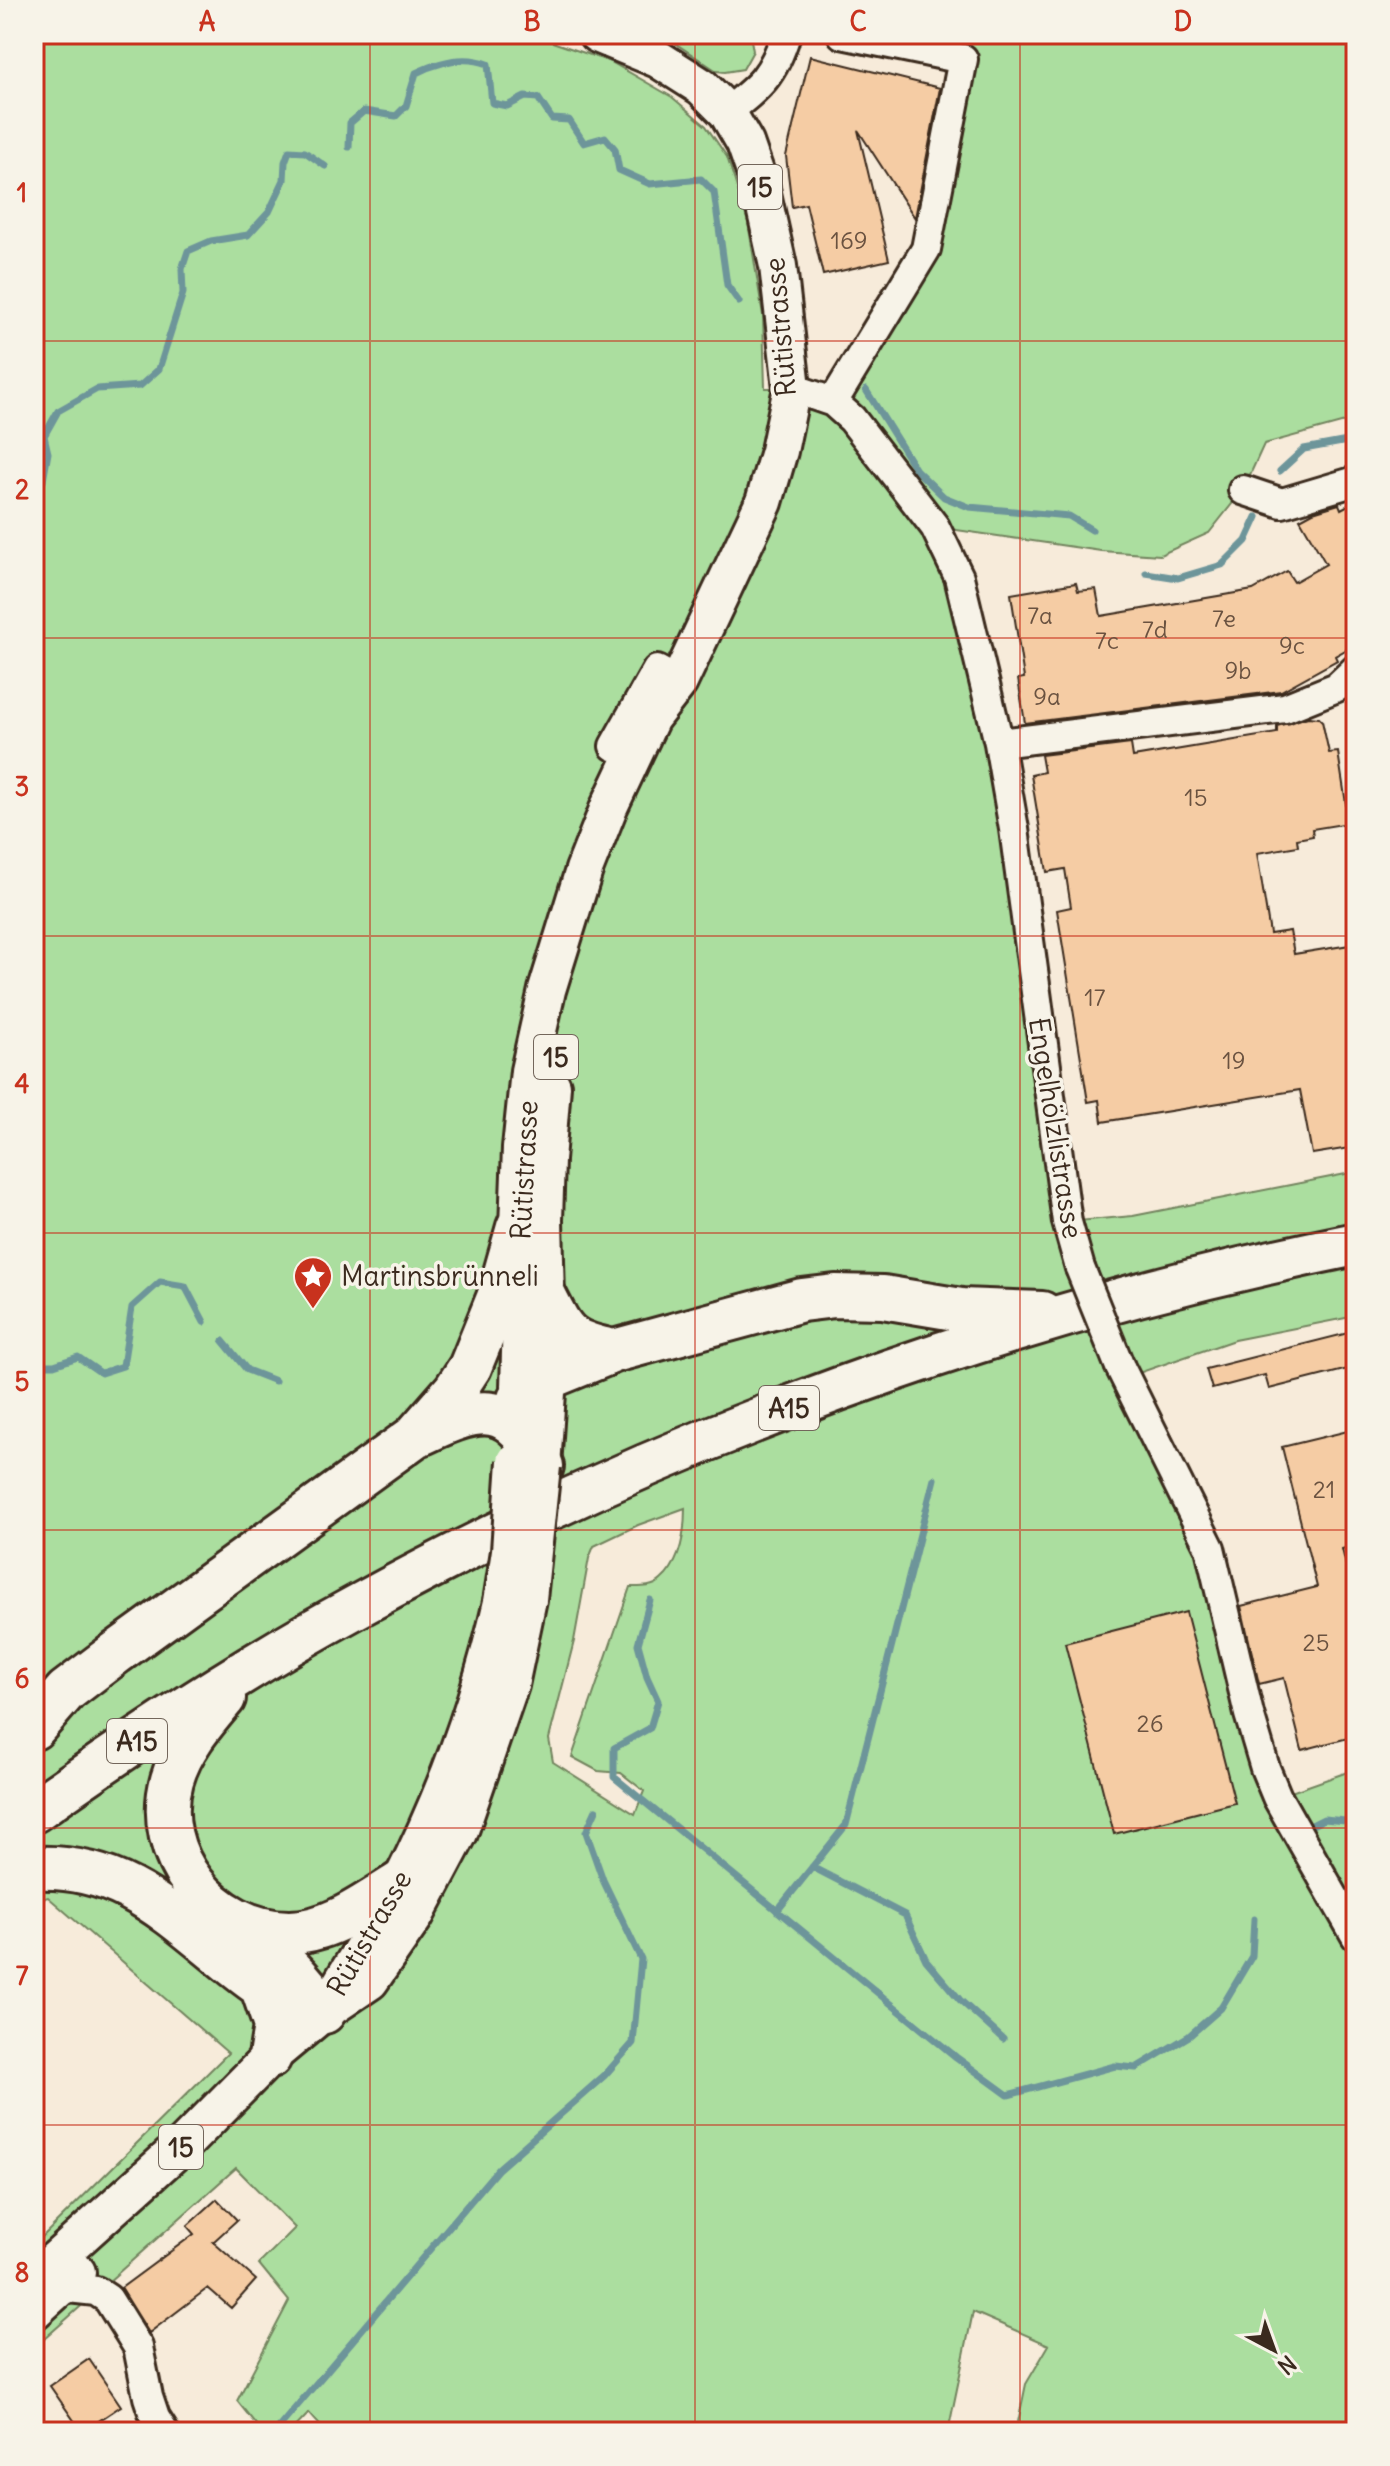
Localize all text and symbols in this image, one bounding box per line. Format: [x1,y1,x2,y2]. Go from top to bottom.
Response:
text: A [199,5,216,38]
text: B [523,5,541,38]
text: C [849,5,867,38]
text: D [1174,5,1192,38]
road number: 15 [738,165,782,209]
text: 1 [17,176,27,209]
house number: 169 [830,225,868,255]
street label: Rütistrasse [756,256,804,398]
text: 2 [15,473,29,506]
house number: 7a [1027,600,1053,630]
house number: 7e [1212,603,1236,633]
house number: 7d [1142,614,1168,644]
house number: 7c [1095,625,1119,655]
house number: 9c [1279,630,1305,660]
house number: 9b [1224,655,1252,685]
house number: 9a [1033,681,1061,711]
text: 3 [15,770,29,803]
house number: 15 [1184,782,1208,812]
house number: 17 [1084,982,1106,1012]
street label: Engelhölzlistrasse [1021,1015,1091,1241]
road number: 15 [534,1035,578,1079]
house number: 19 [1222,1045,1246,1075]
text: 4 [14,1067,30,1100]
street label: Rütistrasse [502,1099,546,1241]
place icon: Martinsbrünneli [292,1255,334,1310]
place label: Martinsbrünneli [341,1258,539,1294]
text: 5 [15,1365,30,1398]
road number: A15 [759,1386,819,1430]
house number: 21 [1313,1474,1335,1504]
house number: 25 [1303,1627,1329,1657]
text: 6 [14,1662,30,1695]
house number: 26 [1137,1708,1164,1738]
road number: A15 [107,1719,167,1763]
street label: Rütistrasse [319,1864,419,2002]
text: 7 [16,1959,29,1992]
road number: 15 [159,2125,203,2169]
text: 8 [15,2256,29,2289]
north arrow [1234,2310,1314,2390]
text: N [1272,2350,1302,2381]

